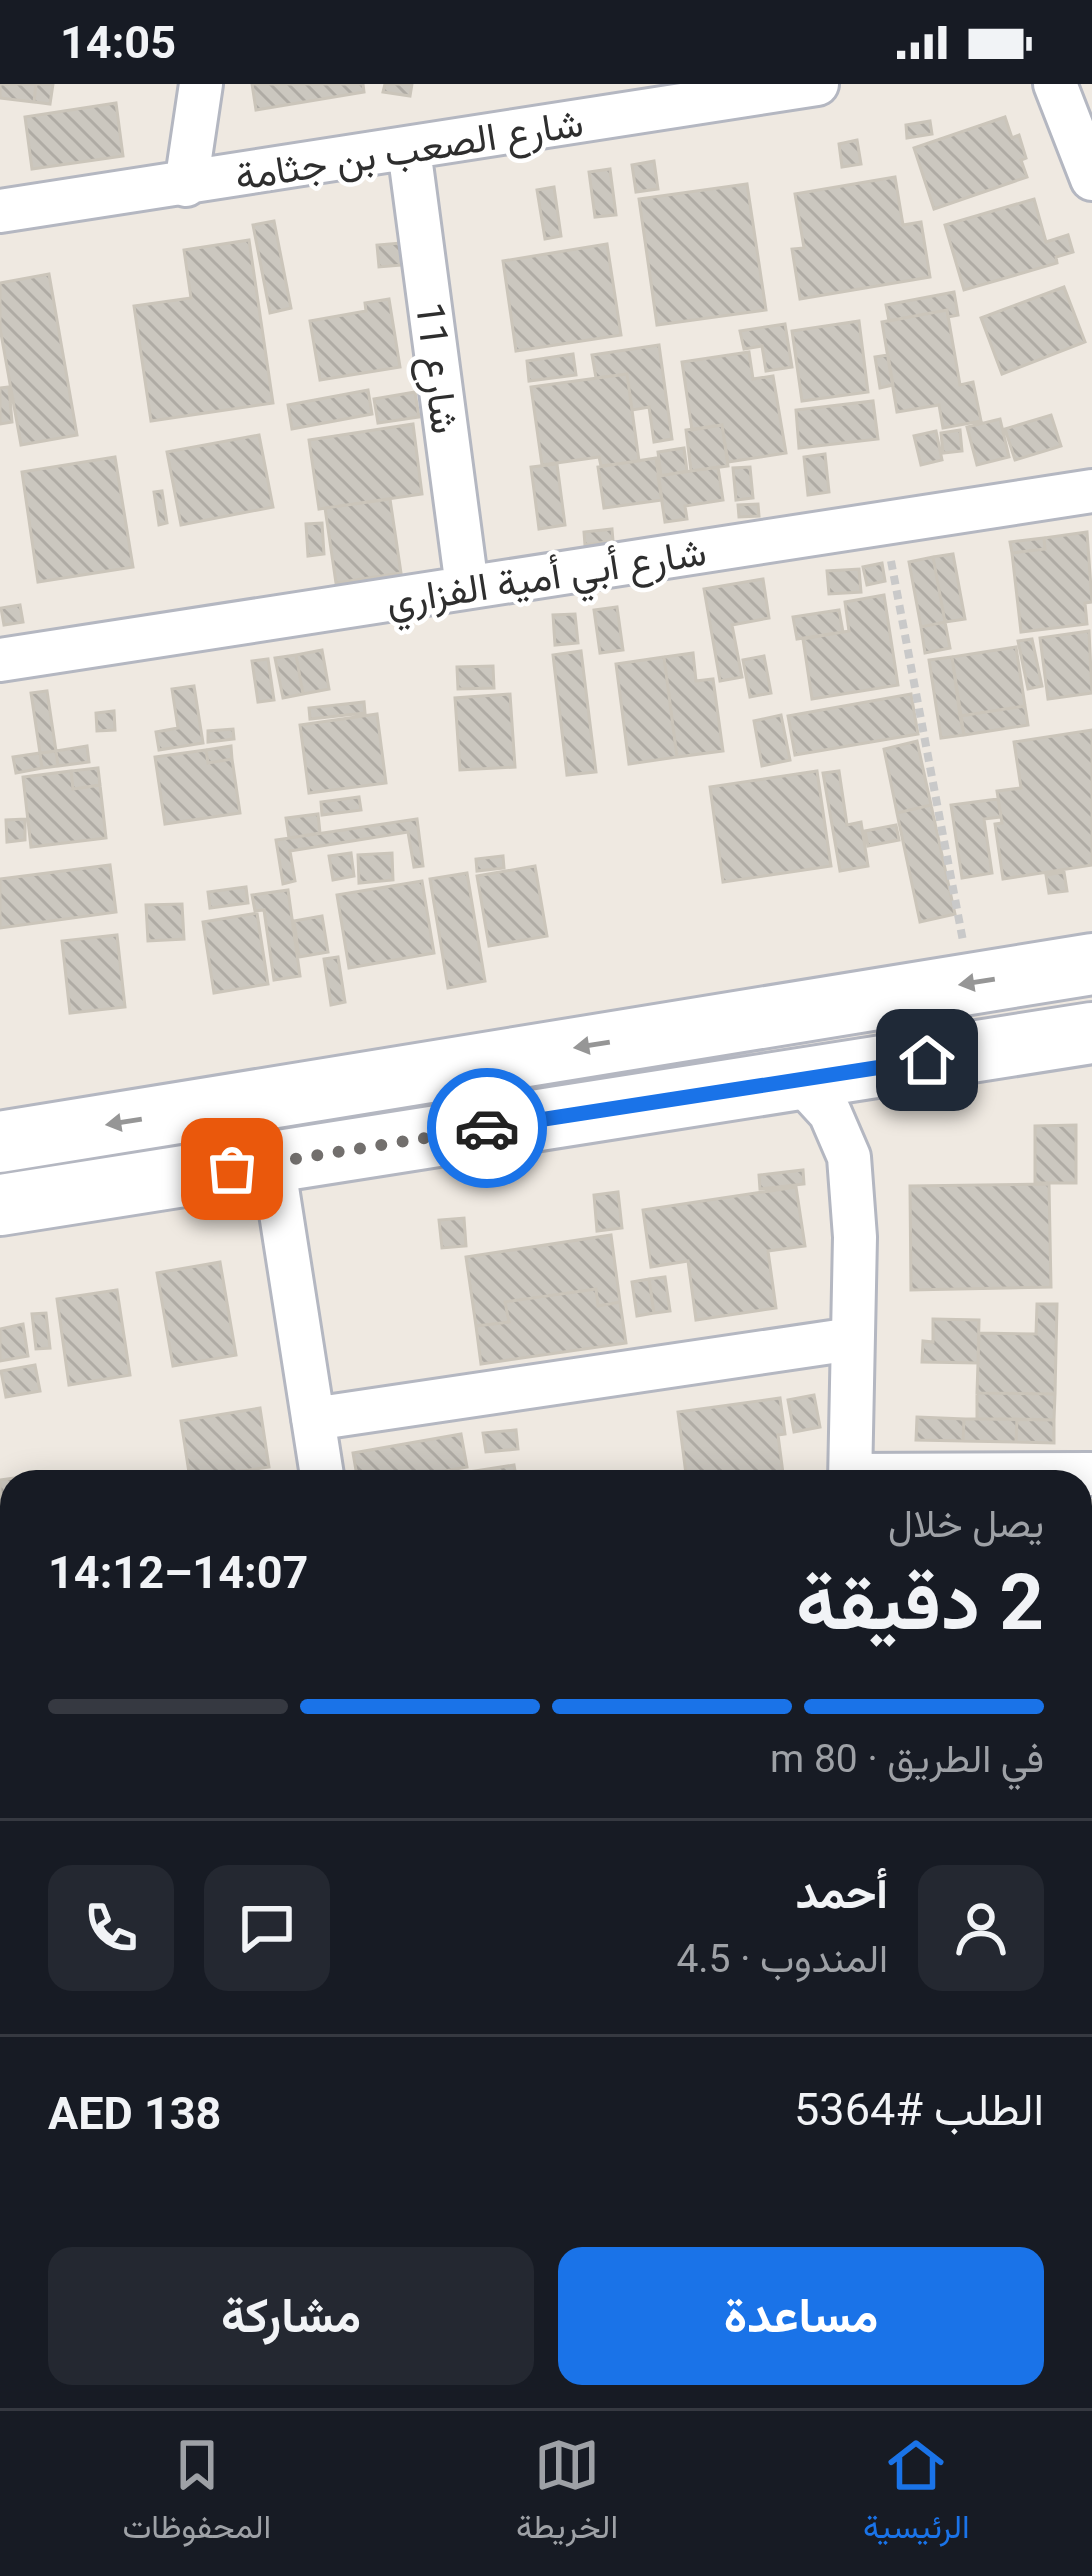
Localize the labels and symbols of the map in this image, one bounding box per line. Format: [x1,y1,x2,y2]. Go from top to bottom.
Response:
street label: شارع الصعب بن جثامة [232,100,587,203]
street label: شارع 11 [403,300,468,437]
street label: شارع أبي أمية الفزاري [383,529,711,633]
one-way arrow [957,974,995,992]
pin [876,1009,978,1111]
one-way arrow [572,1037,610,1055]
courier [427,1068,547,1188]
one-way arrow [105,1113,142,1132]
pin [181,1118,283,1220]

